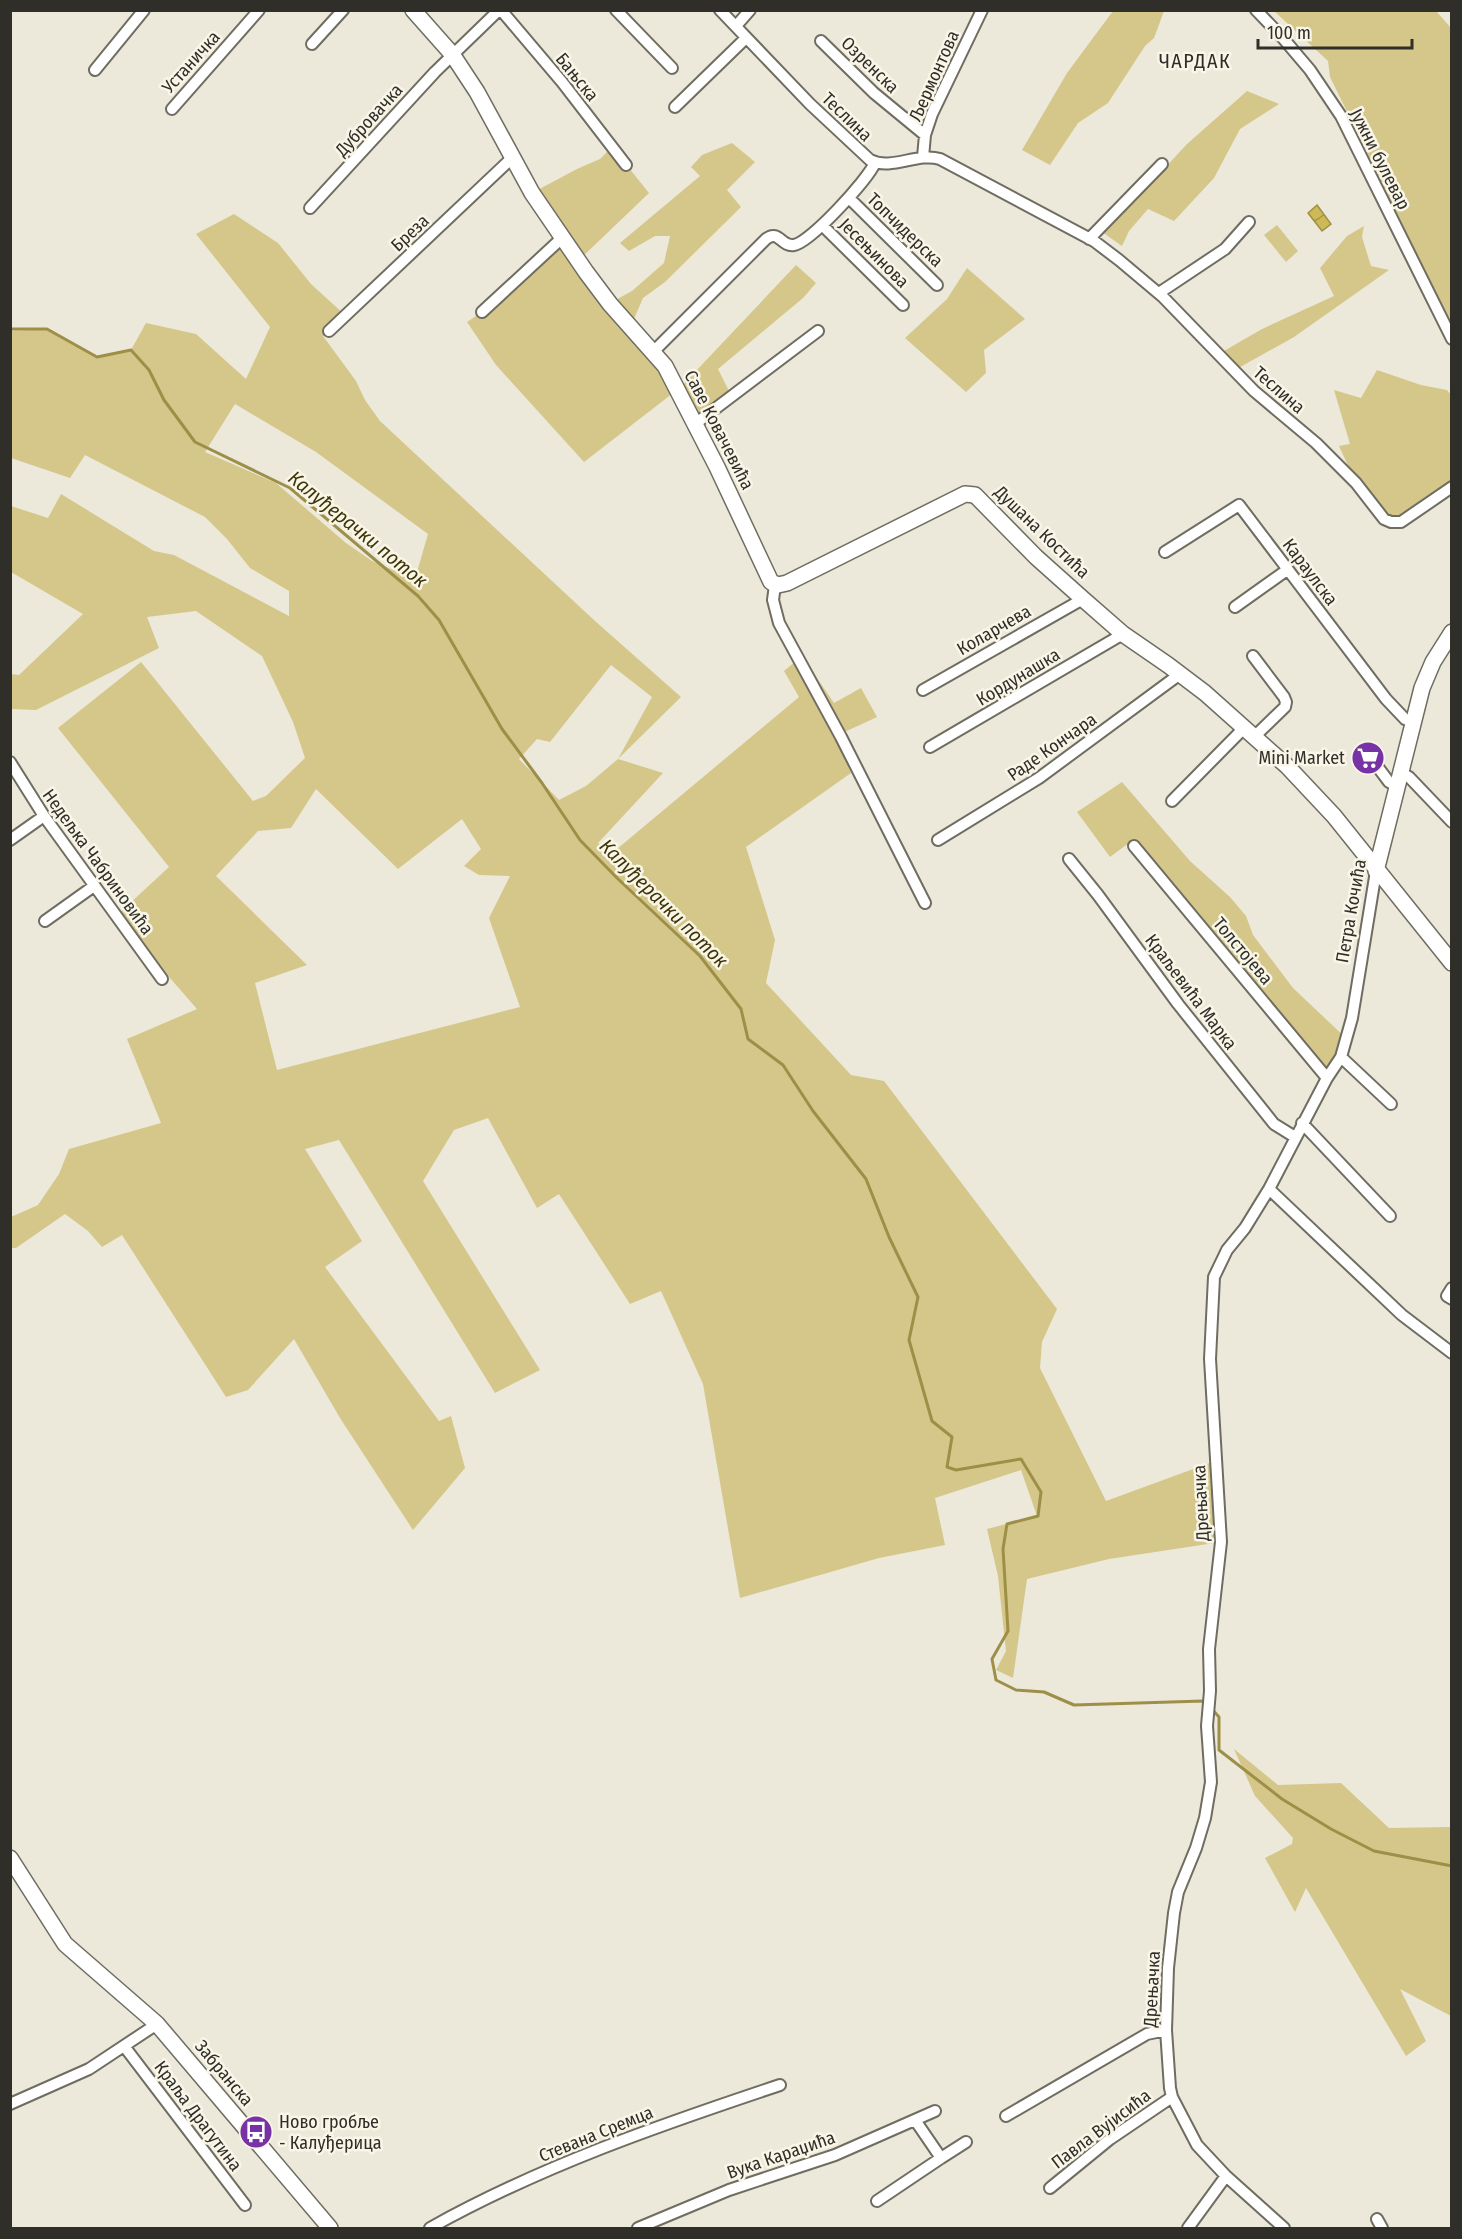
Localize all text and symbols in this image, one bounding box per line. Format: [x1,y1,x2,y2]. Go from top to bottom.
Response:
scale bar [1258,12,1412,50]
text: 100 m [1267,22,1311,44]
street label: Устаничка [157,26,225,98]
street label: Љермонтова [904,27,964,125]
street label: Озренска [837,32,904,98]
street label: Бањска [551,48,603,106]
district label: ЧАРДАК [1159,49,1231,73]
street label: Дубровачка [330,79,407,162]
street label: Теслина [817,88,877,146]
street label: Јужни булевар [1345,105,1415,213]
street label: Топчидерска [862,188,948,272]
street label: Бреза [386,210,434,256]
street label: Јесењинова [835,214,914,293]
street label: Теслина [1249,362,1309,419]
street label: Саве Ковачевића [679,367,759,494]
water label: Калуђерачки поток [284,466,433,593]
street label: Душана Костића [989,480,1094,583]
street label: Караулска [1278,534,1342,610]
street label: Коларчева [953,600,1035,660]
street label: Кордунашка [972,643,1064,711]
street label: Раде Кончара [1003,708,1101,786]
supermarket icon: Mini Market [1350,740,1386,776]
place label: Mini Market [1259,747,1345,769]
street label: Недељка Чабриновића [38,785,158,939]
water label: Калуђерачки поток [595,834,733,972]
street label: Петра Кочића [1331,857,1371,965]
street label: Толстојева [1209,913,1278,989]
street label: Краљевића Марка [1140,930,1242,1054]
street label: Дрењачка [1188,1464,1214,1543]
street label: Дрењачка [1139,1950,1165,2029]
street label: Забранска [190,2036,258,2111]
street label: Краља Драгутина [149,2057,247,2176]
street label: Павла Вујисића [1047,2084,1155,2174]
street label: Стевана Сремца [536,2101,656,2167]
place label: Ново гробље - Калуђерица [279,2111,382,2154]
bus stop icon: Ново гробље - Калуђерица [238,2114,274,2150]
street label: Вука Караџића [724,2126,838,2184]

